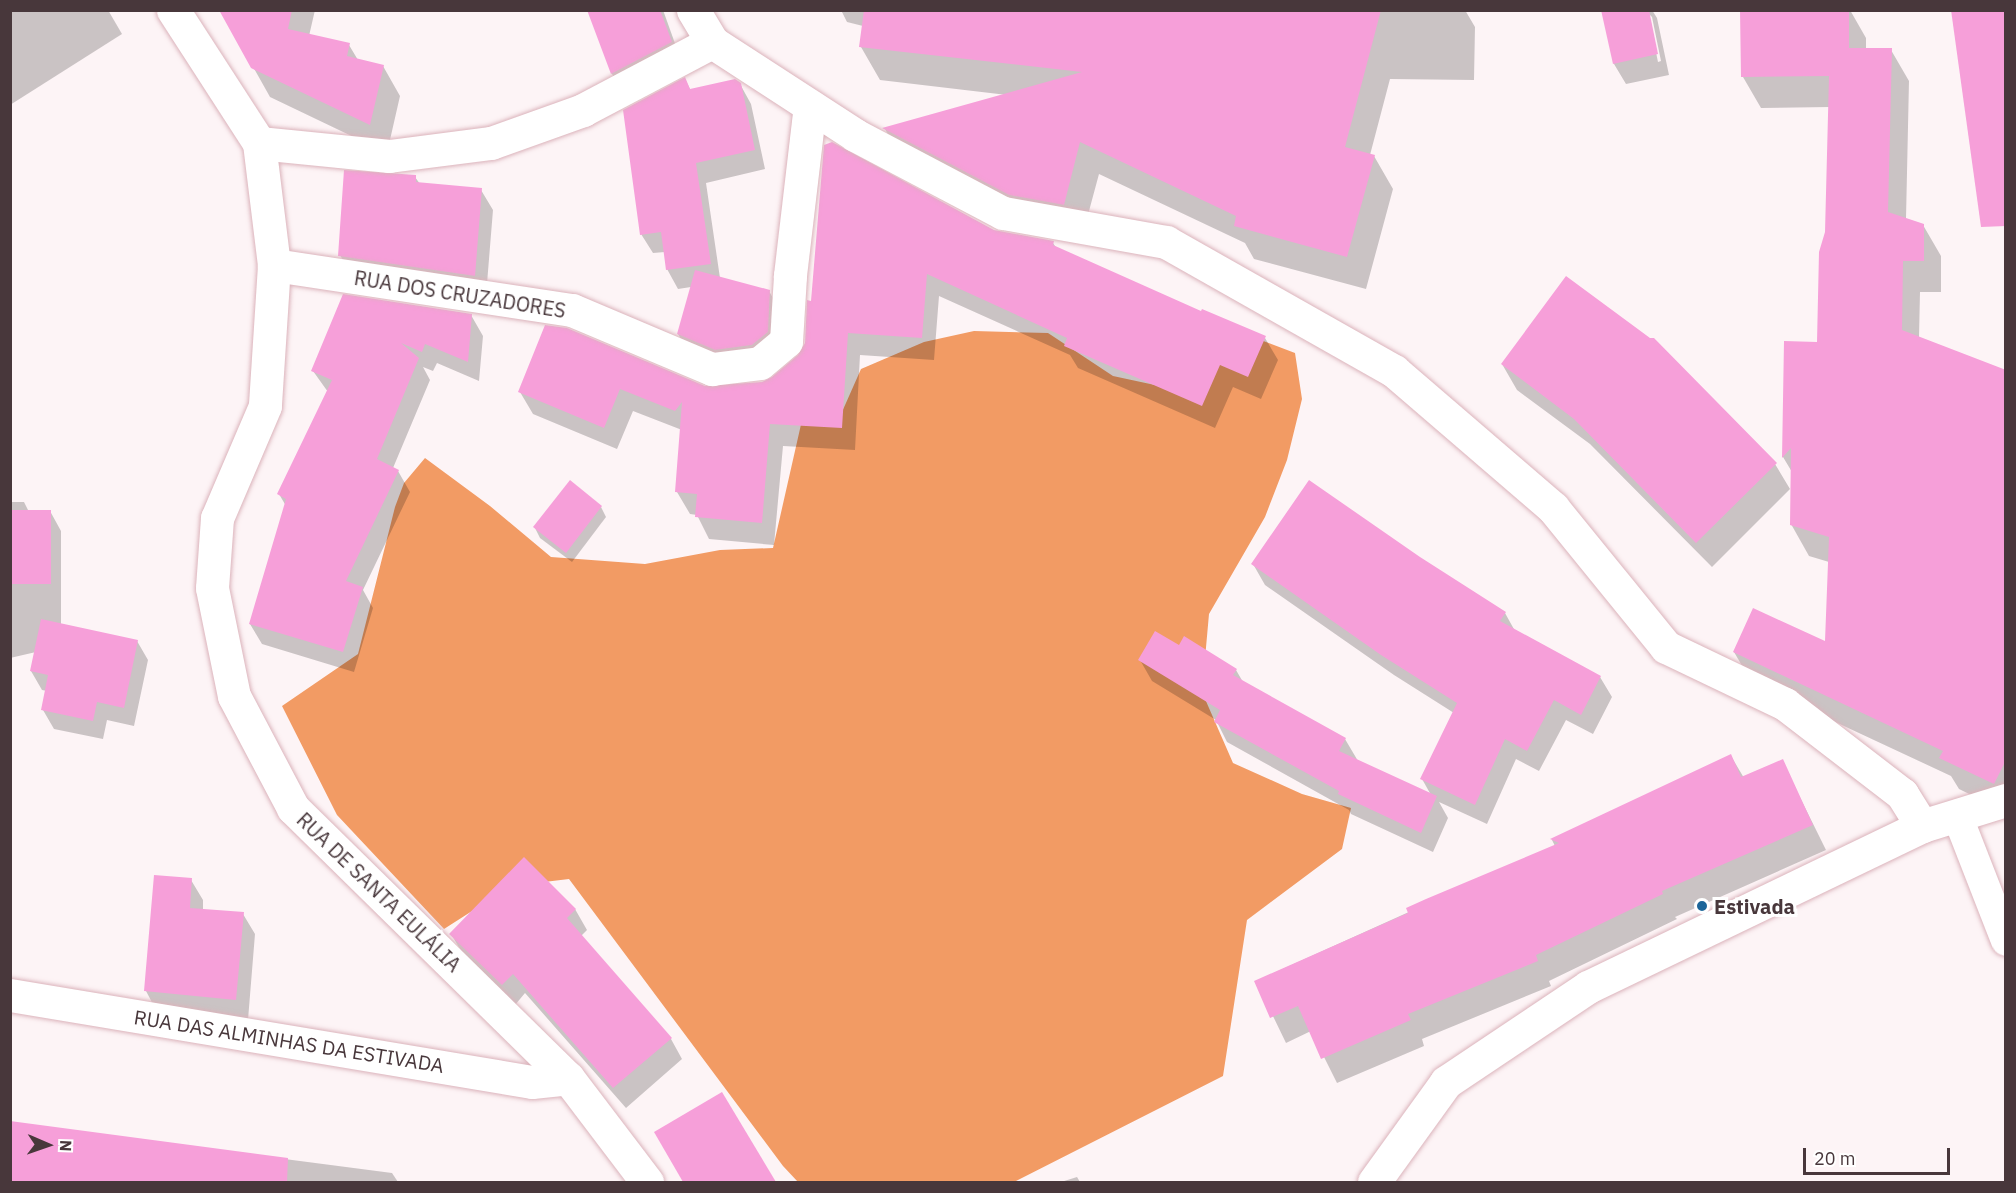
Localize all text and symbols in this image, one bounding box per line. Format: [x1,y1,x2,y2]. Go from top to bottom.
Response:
street label: RUA DOS CRUZADORES [352,265,568,323]
street label: RUA DE SANTA EULÁLIA [292,807,466,977]
place label: Estivada [1714,894,1795,918]
marker: Estivada [1695,899,1709,913]
street label: RUA DAS ALMINHAS DA ESTIVADA [132,1005,446,1077]
north arrow [18,1115,78,1175]
scale bar [1806,1136,1953,1174]
text: N [56,1139,76,1152]
text: 20 m [1814,1147,1856,1170]

